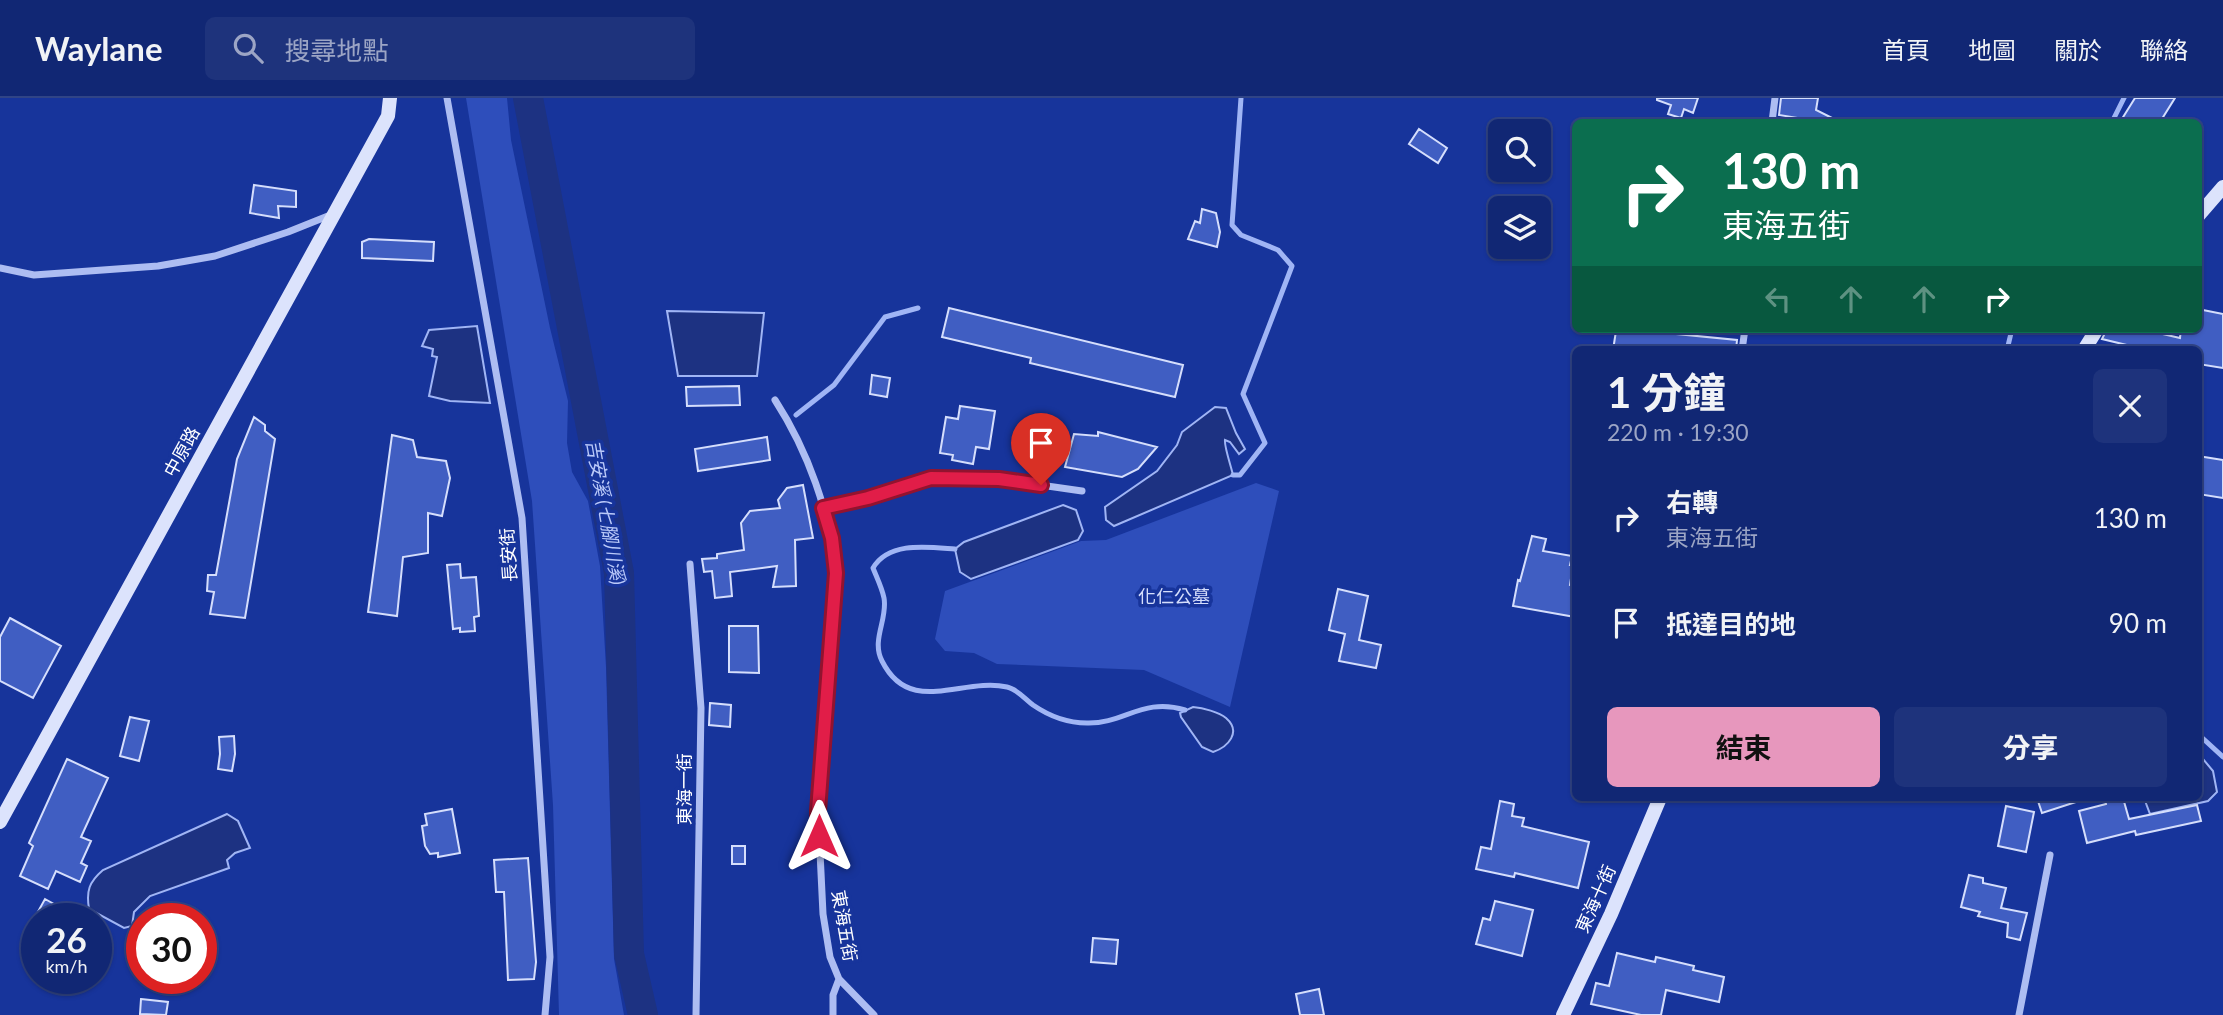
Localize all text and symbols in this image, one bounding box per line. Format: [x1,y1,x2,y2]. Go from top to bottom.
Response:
search box [205,17,695,80]
text: Waylane [35,28,163,68]
icon: search [229,29,267,67]
text: 搜尋地點 [285,34,389,66]
text: 首頁 [1882,35,1930,64]
text: 地圖 [1968,35,2016,64]
text: 關於 [2054,35,2102,64]
text: 聯絡 [2140,35,2188,64]
map controls [1488,119,1551,259]
button: search [1488,119,1551,182]
text: 130 m [1722,141,1860,199]
icon: right [1607,147,1698,238]
button: layers [1488,196,1551,259]
text: 東海五街 [1722,205,1850,244]
icon: left [1759,280,1797,318]
icon: ahead [1832,280,1870,318]
icon: ahead [1905,280,1943,318]
icon: right [1978,280,2016,318]
text: 1 分鐘 [1607,367,1726,417]
button: close [2093,369,2167,443]
pin [1011,413,1071,485]
text: 220 m · 19:30 [1607,418,1749,446]
street label: 中原路 [158,423,204,480]
icon: arrive [1022,424,1060,462]
water label: 吉安溪 (七腳川溪) [582,437,631,587]
text: 右轉 [1666,486,1718,518]
icon: right [1607,499,1645,537]
text: 130 m [2094,502,2167,534]
text: 東海五街 [1666,523,1758,551]
street label: 長安街 [495,527,521,583]
park label: 化仁公墓 [1138,585,1210,607]
icon: arrive [1607,604,1645,642]
text: 90 m [2109,607,2167,639]
text: 抵達目的地 [1666,608,1796,640]
button: 結束 [1607,707,1880,787]
button: 分享 [1894,707,2167,787]
street label: 東海一街 [673,753,695,825]
position arrow [782,799,856,873]
street label: 東海十街 [1570,861,1620,936]
street label: 東海五街 [828,888,862,963]
speed limit sign: 30 [126,903,217,994]
text: 26 [46,918,87,960]
text: km/h [45,955,88,977]

